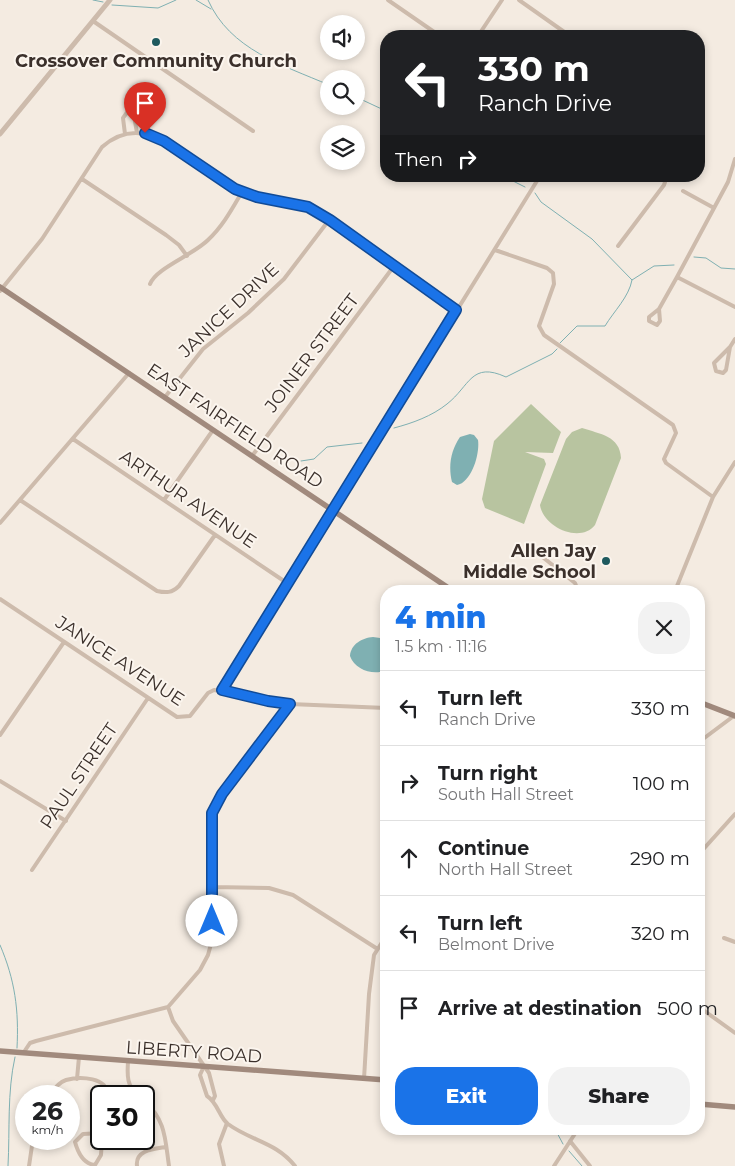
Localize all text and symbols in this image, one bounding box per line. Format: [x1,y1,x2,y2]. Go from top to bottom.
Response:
map controls [320,15,365,170]
button: sound [320,15,365,60]
marker: Crossover Community Church [150,36,162,48]
text: 330 m [478,47,590,90]
place label: Crossover Community Church [15,50,297,72]
icon: left [395,50,460,115]
button: search [320,70,365,115]
pin [124,82,166,133]
icon: arrive [131,89,159,117]
text: Ranch Drive [478,90,612,117]
button: layers [320,125,365,170]
icon: right [453,145,481,173]
text: Then [395,148,443,171]
street label: JANICE DRIVE [174,258,284,363]
street label: JOINER STREET [260,289,364,417]
street label: EAST FAIRFIELD ROAD [143,359,327,493]
street label: ARTHUR AVENUE [115,445,261,553]
place label: Allen Jay Middle School [463,540,596,583]
marker: Allen Jay Middle School [600,555,612,567]
text: 4 min [395,599,486,636]
button: close [638,602,690,654]
street label: JANICE AVENUE [51,611,188,711]
text: 1.5 km · 11:16 [395,637,487,656]
text: Turn left [438,687,523,710]
icon: left [395,694,423,722]
text: 330 m [631,697,690,720]
text: Ranch Drive [438,710,536,729]
street label: PAUL STREET [35,718,123,833]
text: Turn right [438,762,538,785]
icon: right [395,769,423,797]
text: 100 m [633,772,690,795]
text: South Hall Street [438,785,574,804]
text: Continue [438,837,529,860]
icon: ahead [395,844,423,872]
text: 290 m [630,847,690,870]
text: North Hall Street [438,860,573,879]
position arrow [185,894,237,946]
text: Turn left [438,912,523,935]
icon: left [395,919,423,947]
text: 320 m [631,922,690,945]
text: Belmont Drive [438,935,554,954]
icon: arrive [395,994,423,1022]
text: Arrive at destination [438,997,642,1020]
text: 500 m [657,997,718,1020]
street label: LIBERTY ROAD [125,1036,263,1068]
button: Exit [395,1067,538,1125]
button: Share [548,1067,690,1125]
speed limit sign: 30 [90,1085,155,1150]
text: 26 [32,1096,63,1126]
text: km/h [31,1122,64,1137]

